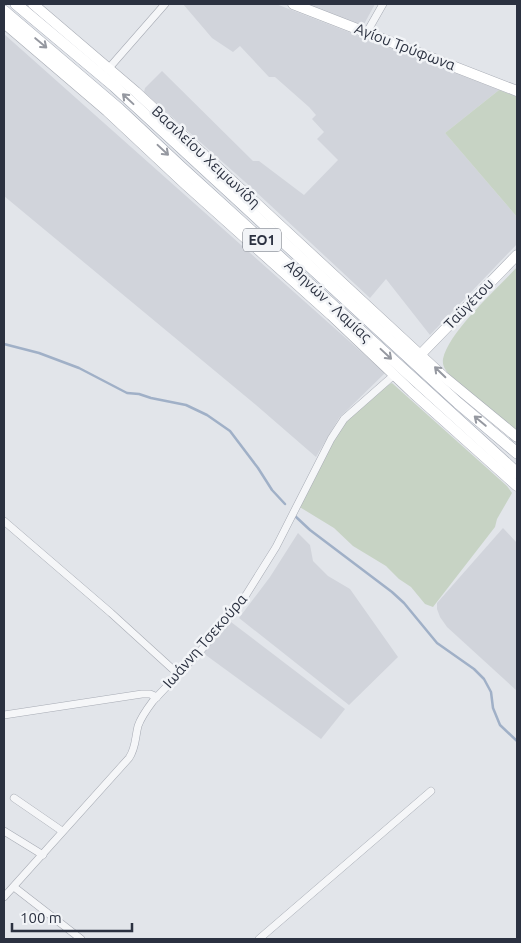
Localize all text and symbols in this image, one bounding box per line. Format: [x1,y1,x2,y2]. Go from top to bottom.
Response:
street label: Αγίου Τρύφωνα [353,20,458,74]
one-way arrow [34,37,47,49]
one-way arrow [122,93,134,105]
street label: Βασιλείου Χειμωνίδη [149,102,264,211]
one-way arrow [156,144,169,156]
road number: ΕΟ1 [243,228,281,252]
street label: Αθηνών - Λαμίας [282,256,375,345]
street label: Ταϋγέτου [440,275,497,333]
one-way arrow [380,348,392,360]
one-way arrow [434,366,446,378]
one-way arrow [474,416,487,427]
street label: Ιωάννη Τσεκούρα [159,590,250,691]
scale bar [12,900,132,932]
text: 100 m [20,909,62,926]

